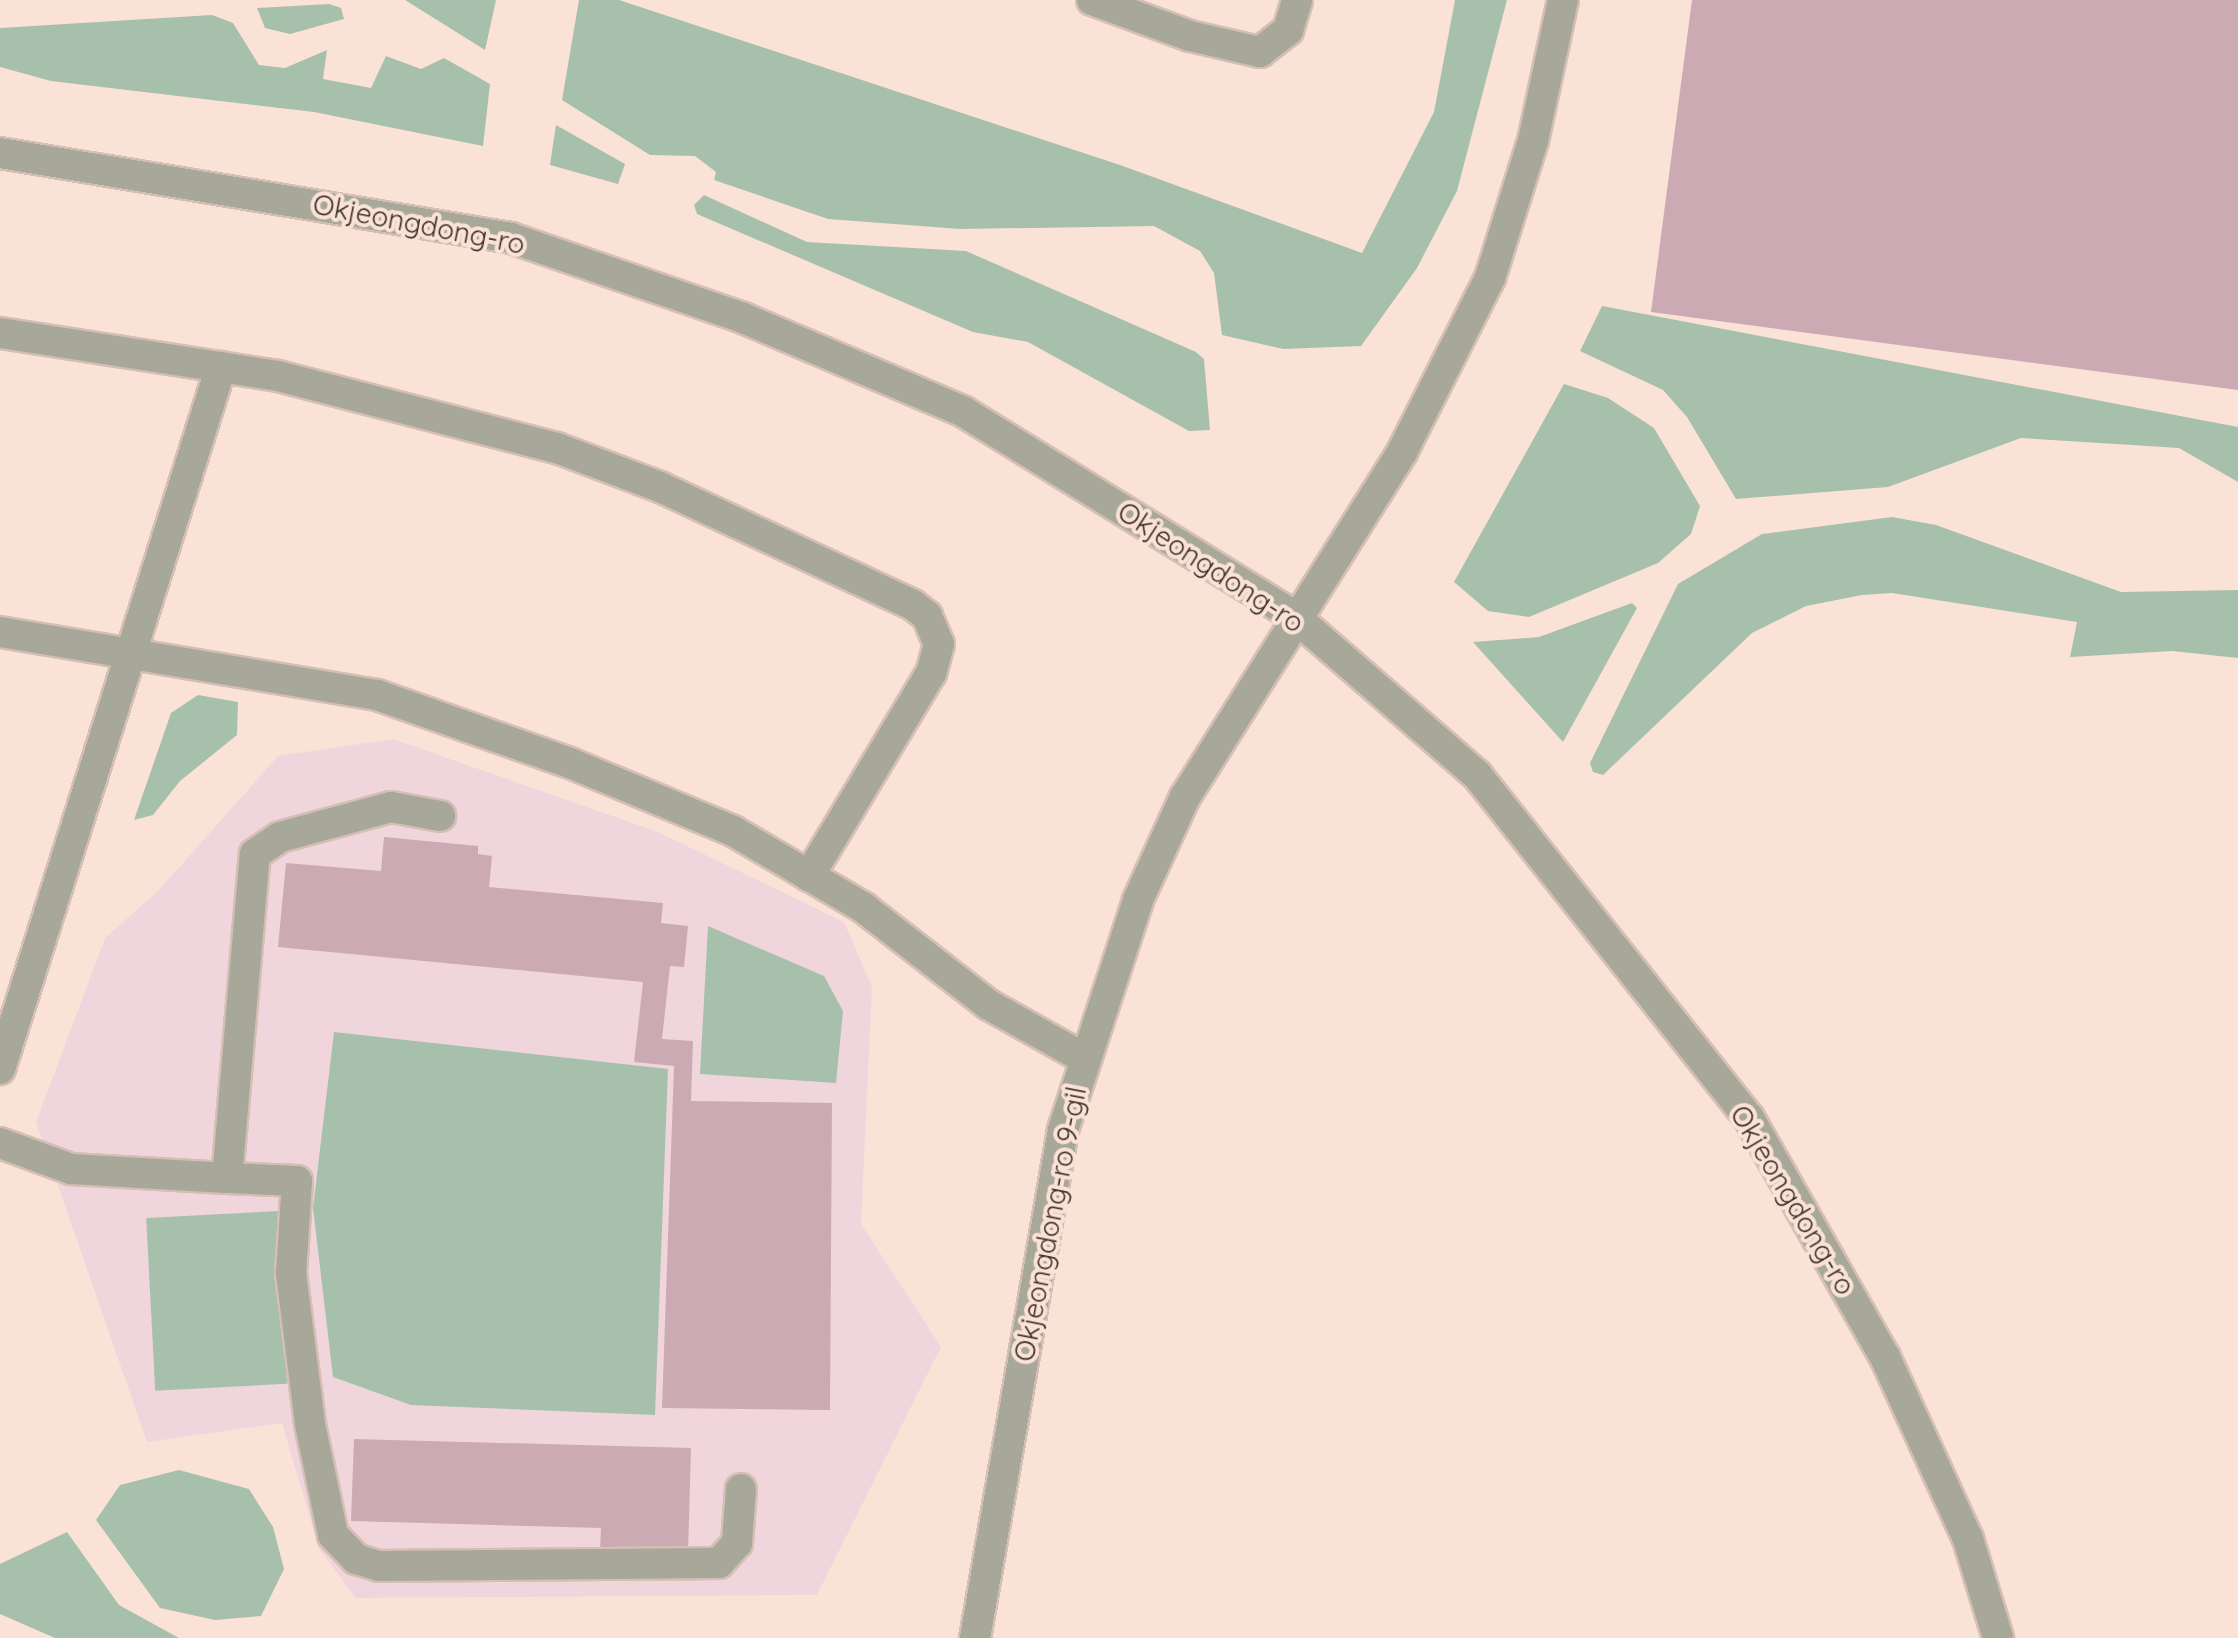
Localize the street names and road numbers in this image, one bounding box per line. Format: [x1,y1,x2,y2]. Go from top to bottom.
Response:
street label: Okjeongdong-ro [310,187,528,261]
street label: Okjeongdong-ro [1112,494,1310,640]
street label: Okjeongdong-ro 9-gil [1007,1084,1093,1364]
street label: Okjeongdong-ro [1723,1099,1863,1301]

